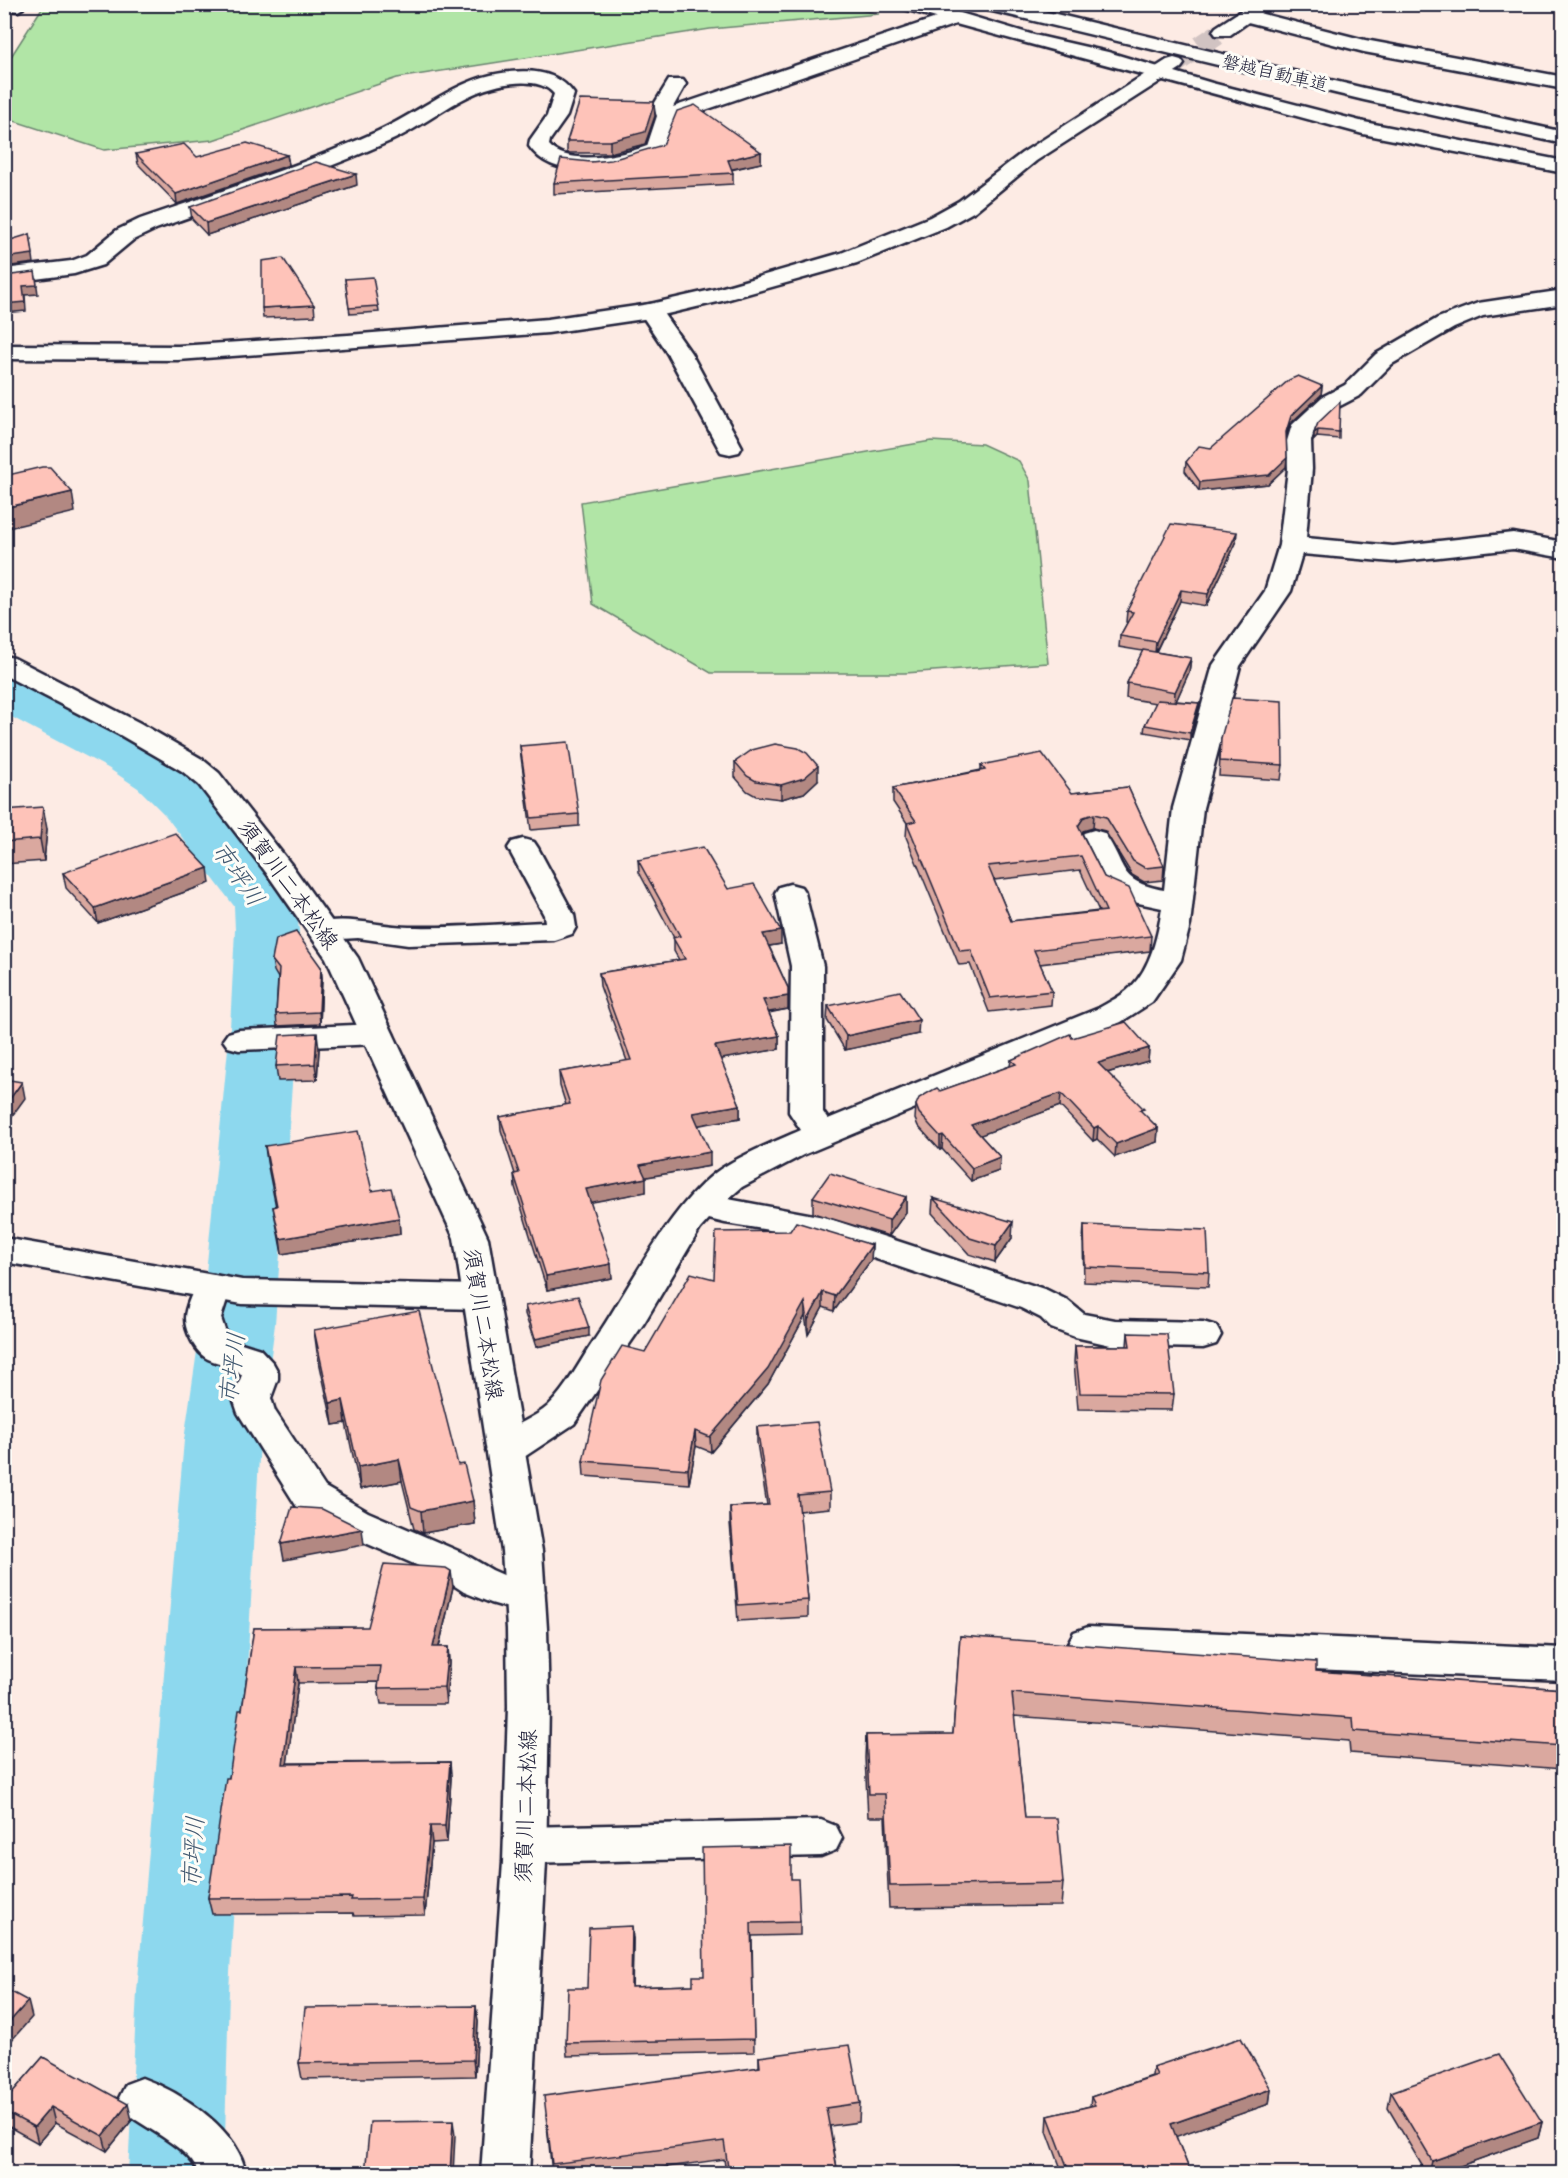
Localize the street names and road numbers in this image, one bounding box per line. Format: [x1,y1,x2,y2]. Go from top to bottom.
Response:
street label: 磐越自動車道 [1219,49,1330,98]
street label: 須賀川二本松線 [230,813,346,956]
street label: 須賀川二本松線 [455,1246,510,1403]
street label: 須賀川二本松線 [508,1729,545,1884]

